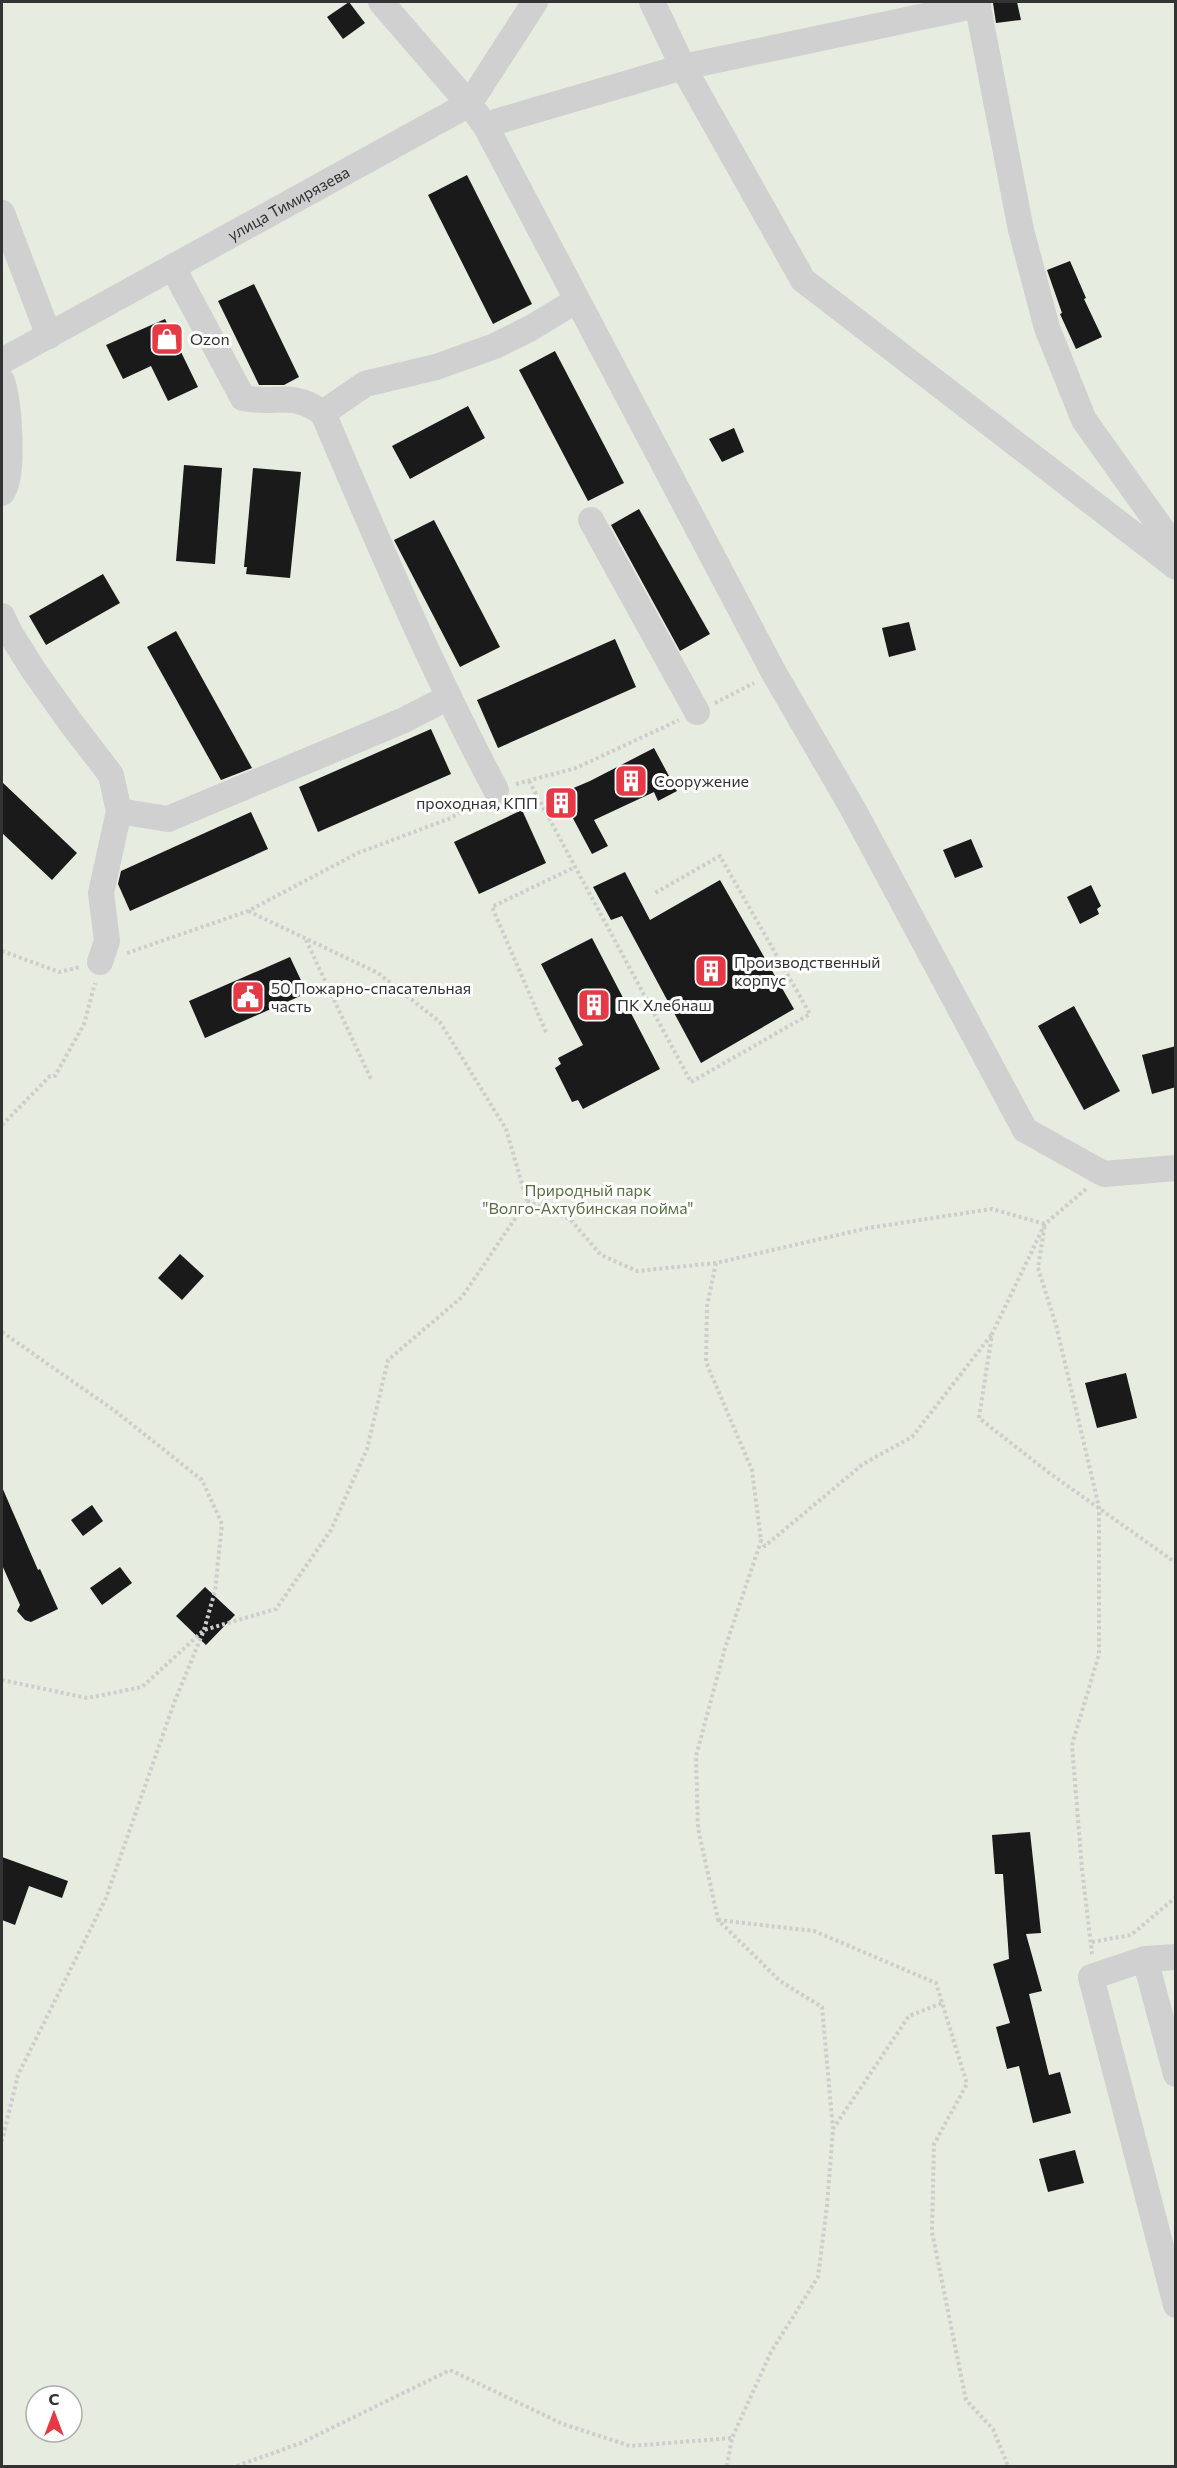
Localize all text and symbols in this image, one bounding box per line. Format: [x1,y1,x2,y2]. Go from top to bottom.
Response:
street label: улица Тимирязева [224,162,353,244]
shop icon: Ozon [149,321,185,357]
place label: Ozon [190,329,230,348]
building icon: Сооружение [613,763,649,799]
place label: Сооружение [654,771,749,790]
building icon: проходная, КПП [543,785,579,821]
place label: проходная, КПП [416,793,538,812]
place label: Производственный корпус [734,952,880,989]
building icon: Производственный корпус [693,953,729,989]
place label: 50 Пожарно-спасательная часть [271,978,471,1015]
public building icon: 50 Пожарно-спасательная часть [230,979,266,1015]
building icon: ПК Хлебнаш [576,987,612,1023]
place label: ПК Хлебнаш [617,995,712,1014]
park label: Природный парк "Волго-Ахтубинская пойма" [483,1180,693,1217]
north arrow [24,2384,84,2444]
text: С [49,2389,60,2408]

